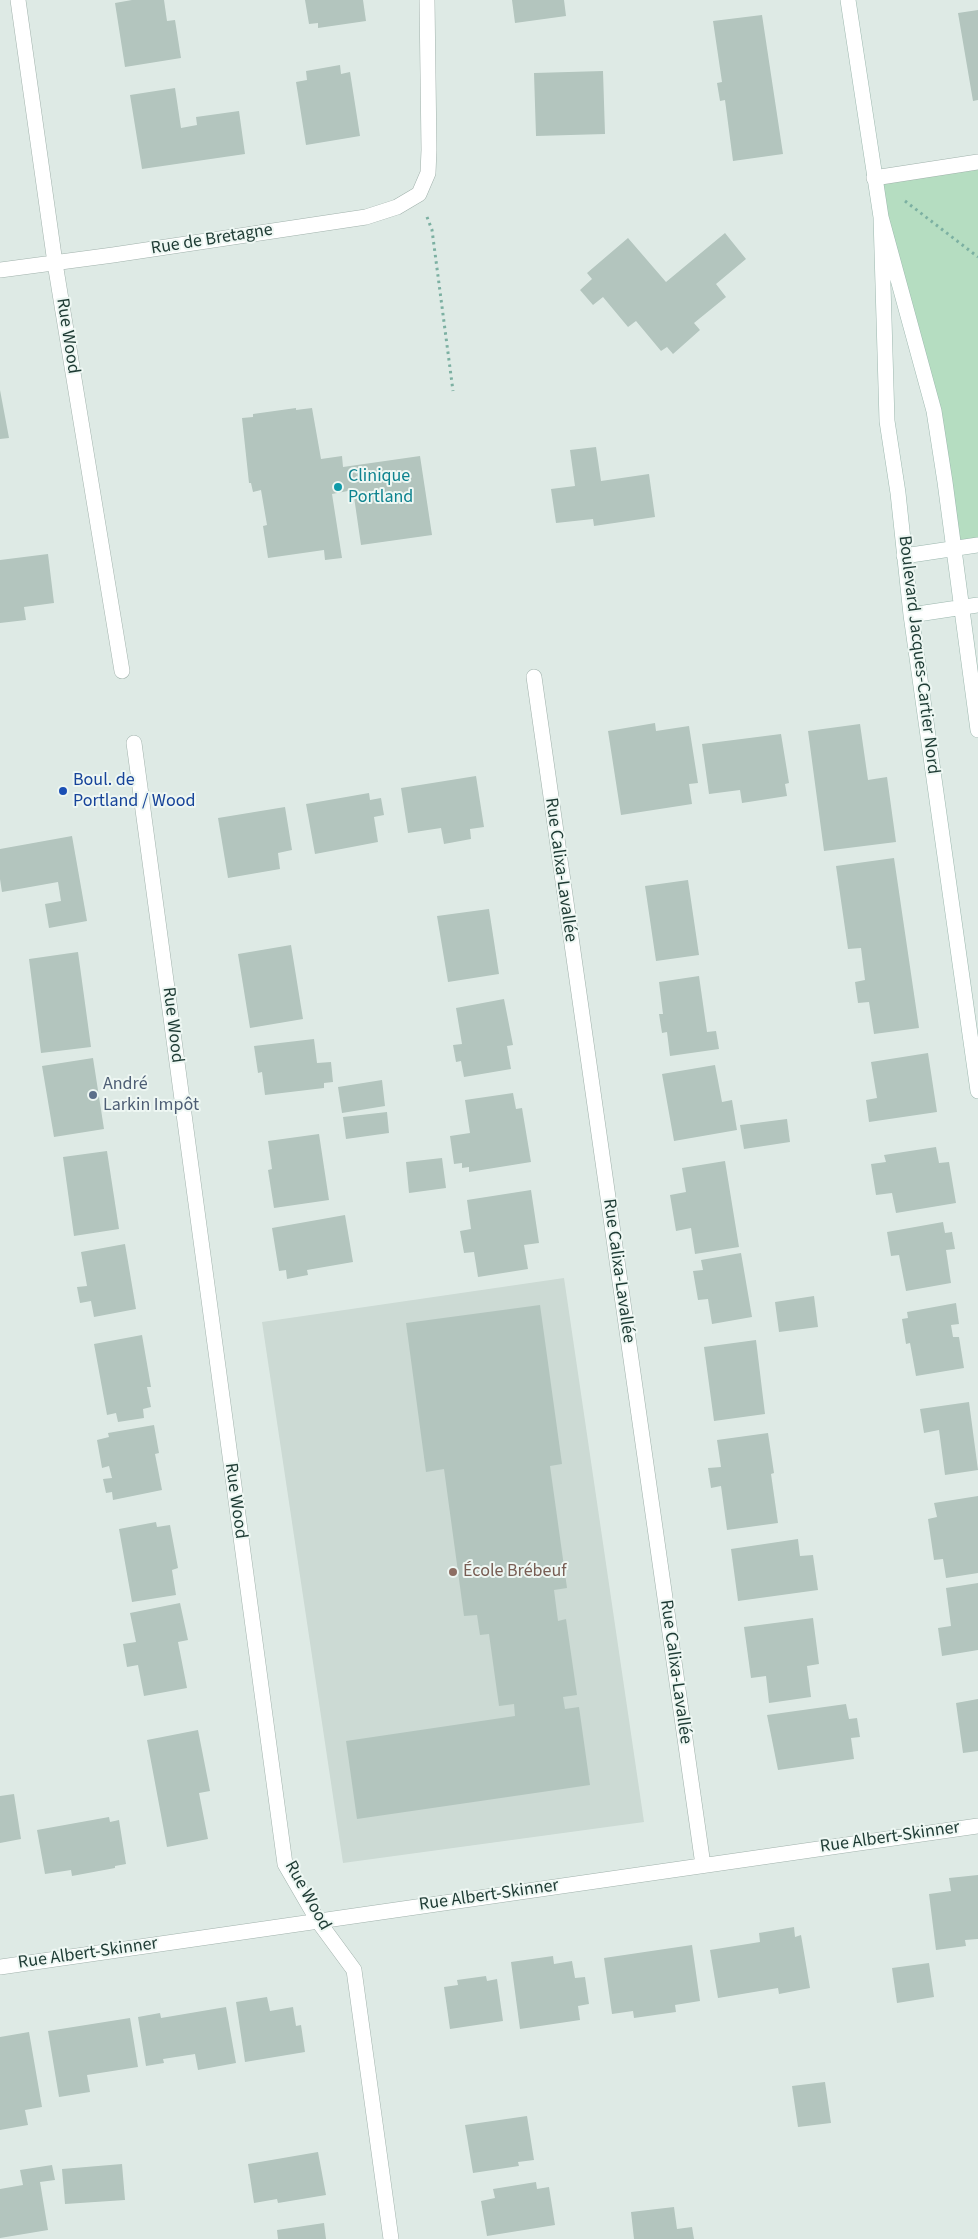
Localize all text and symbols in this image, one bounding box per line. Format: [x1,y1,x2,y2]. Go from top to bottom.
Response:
street label: Rue de Bretagne [150,220,274,260]
street label: Rue Wood [50,297,84,375]
place label: Clinique Portland [348,466,413,508]
marker: Clinique Portland [332,481,344,493]
street label: Boulevard Jacques-Cartier Nord [893,534,943,776]
place label: Boul. de Portland / Wood [73,770,195,812]
marker: Boul. de Portland / Wood [57,785,69,797]
street label: Rue Calixa-Lavallée [539,796,581,944]
street label: Rue Wood [157,986,187,1064]
place label: André Larkin Impôt [103,1074,199,1116]
marker: André Larkin Impôt [87,1089,99,1101]
street label: Rue Calixa-Lavallée [597,1197,639,1345]
street label: Rue Wood [219,1462,251,1540]
place label: École Brébeuf [463,1561,567,1583]
marker: École Brébeuf [447,1566,459,1578]
street label: Rue Calixa-Lavallée [654,1598,696,1746]
street label: Rue Albert-Skinner [819,1818,961,1858]
street label: Rue Wood [279,1857,335,1935]
street label: Rue Albert-Skinner [418,1876,560,1916]
street label: Rue Albert-Skinner [17,1934,159,1974]

